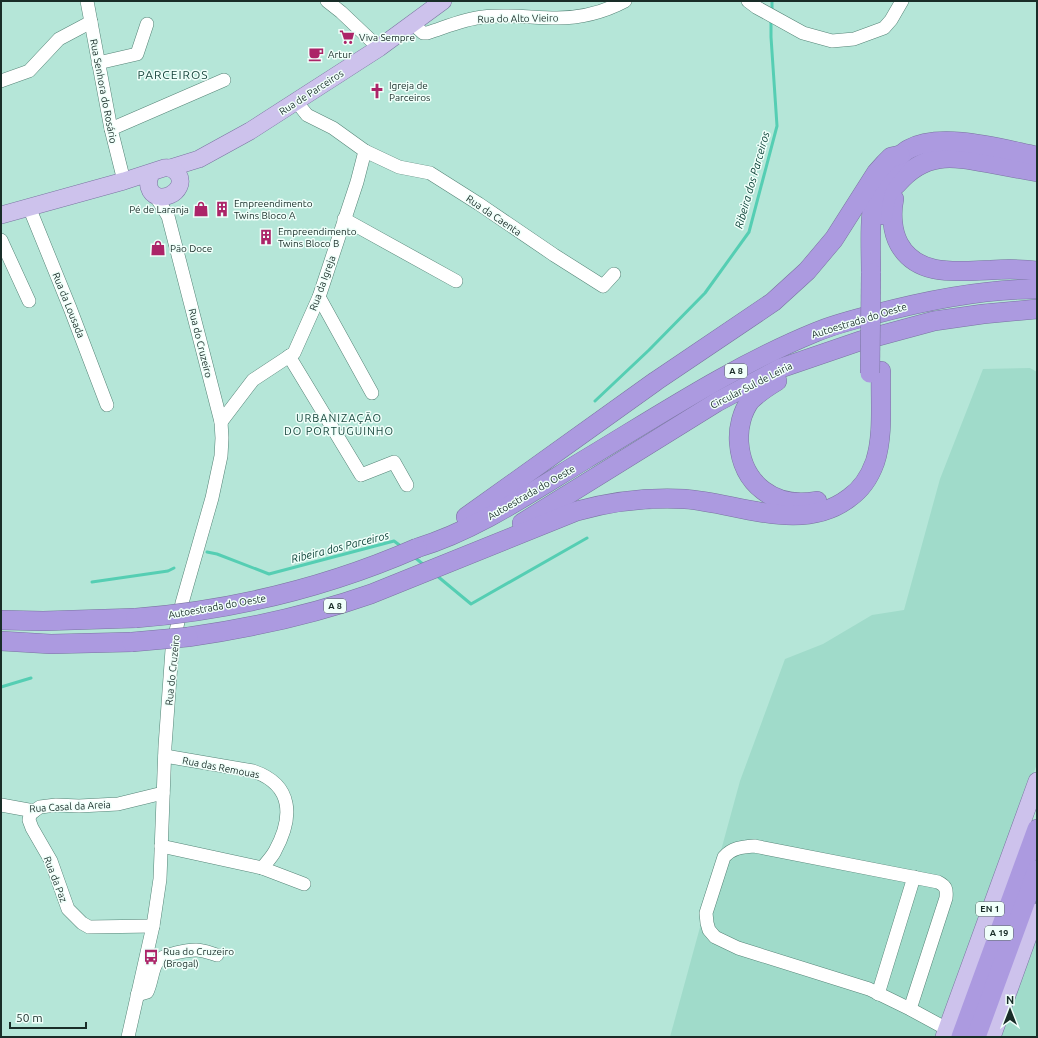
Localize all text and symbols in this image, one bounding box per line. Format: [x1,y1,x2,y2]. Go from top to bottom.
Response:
street label: Rua do Alto Vieiro [477,12,559,25]
supermarket icon: Viva Sempre [338,28,356,46]
place label: Viva Sempre [359,32,415,43]
street label: Rua Senhora do Rosário [88,38,119,144]
cafe icon: Artur [307,45,325,63]
place label: Artur [328,49,352,60]
district label: PARCEIROS [137,68,209,81]
street label: Rua de Parceiros [277,68,345,117]
place label: Igreja de Parceiros [389,80,430,103]
church icon: Igreja de Parceiros [368,82,386,100]
water label: Ribeira dos Parceiros [732,130,772,230]
street label: Rua da Caenta [464,193,523,238]
place label: Empreendimento Twins Bloco A [234,198,313,221]
shop icon: Pé de Laranja [192,200,210,218]
building icon: Empreendimento Twins Bloco A [213,200,231,218]
place label: Pé de Laranja [129,204,189,215]
place label: Empreendimento Twins Bloco B [278,226,357,249]
building icon: Empreendimento Twins Bloco B [257,228,275,246]
shop icon: Pão Doce [149,239,167,257]
place label: Pão Doce [170,243,212,254]
street label: Rua da Igreja [307,254,338,312]
street label: Rua da Lousada [50,271,87,340]
street label: Autoestrada do Oeste [810,301,908,340]
street label: Rua do Cruzeiro [187,307,214,379]
street label: Circular Sul de Leiria [708,360,794,411]
road number: A 8 [725,364,747,378]
district label: URBANIZAÇÃO DO PORTUGUINHO [284,412,394,437]
street label: Autoestrada do Oeste [486,463,577,522]
water label: Ribeira dos Parceiros [290,529,390,565]
street label: Autoestrada do Oeste [167,592,267,621]
road number: A 8 [324,599,346,613]
street label: Rua do Cruzeiro [163,634,182,706]
street label: Rua das Remouas [181,755,260,780]
street label: Rua Casal da Areia [29,799,111,814]
street label: Rua da Paz [42,855,69,904]
road number: EN 1 [976,902,1004,916]
road number: A 19 [985,926,1013,940]
place label: Rua do Cruzeiro (Brogal) [163,946,234,969]
bus stop icon: Rua do Cruzeiro (Brogal) [142,948,160,966]
north arrow [990,990,1030,1030]
text: N [1006,994,1014,1006]
scale bar [10,1004,86,1030]
text: 50 m [16,1011,43,1024]

